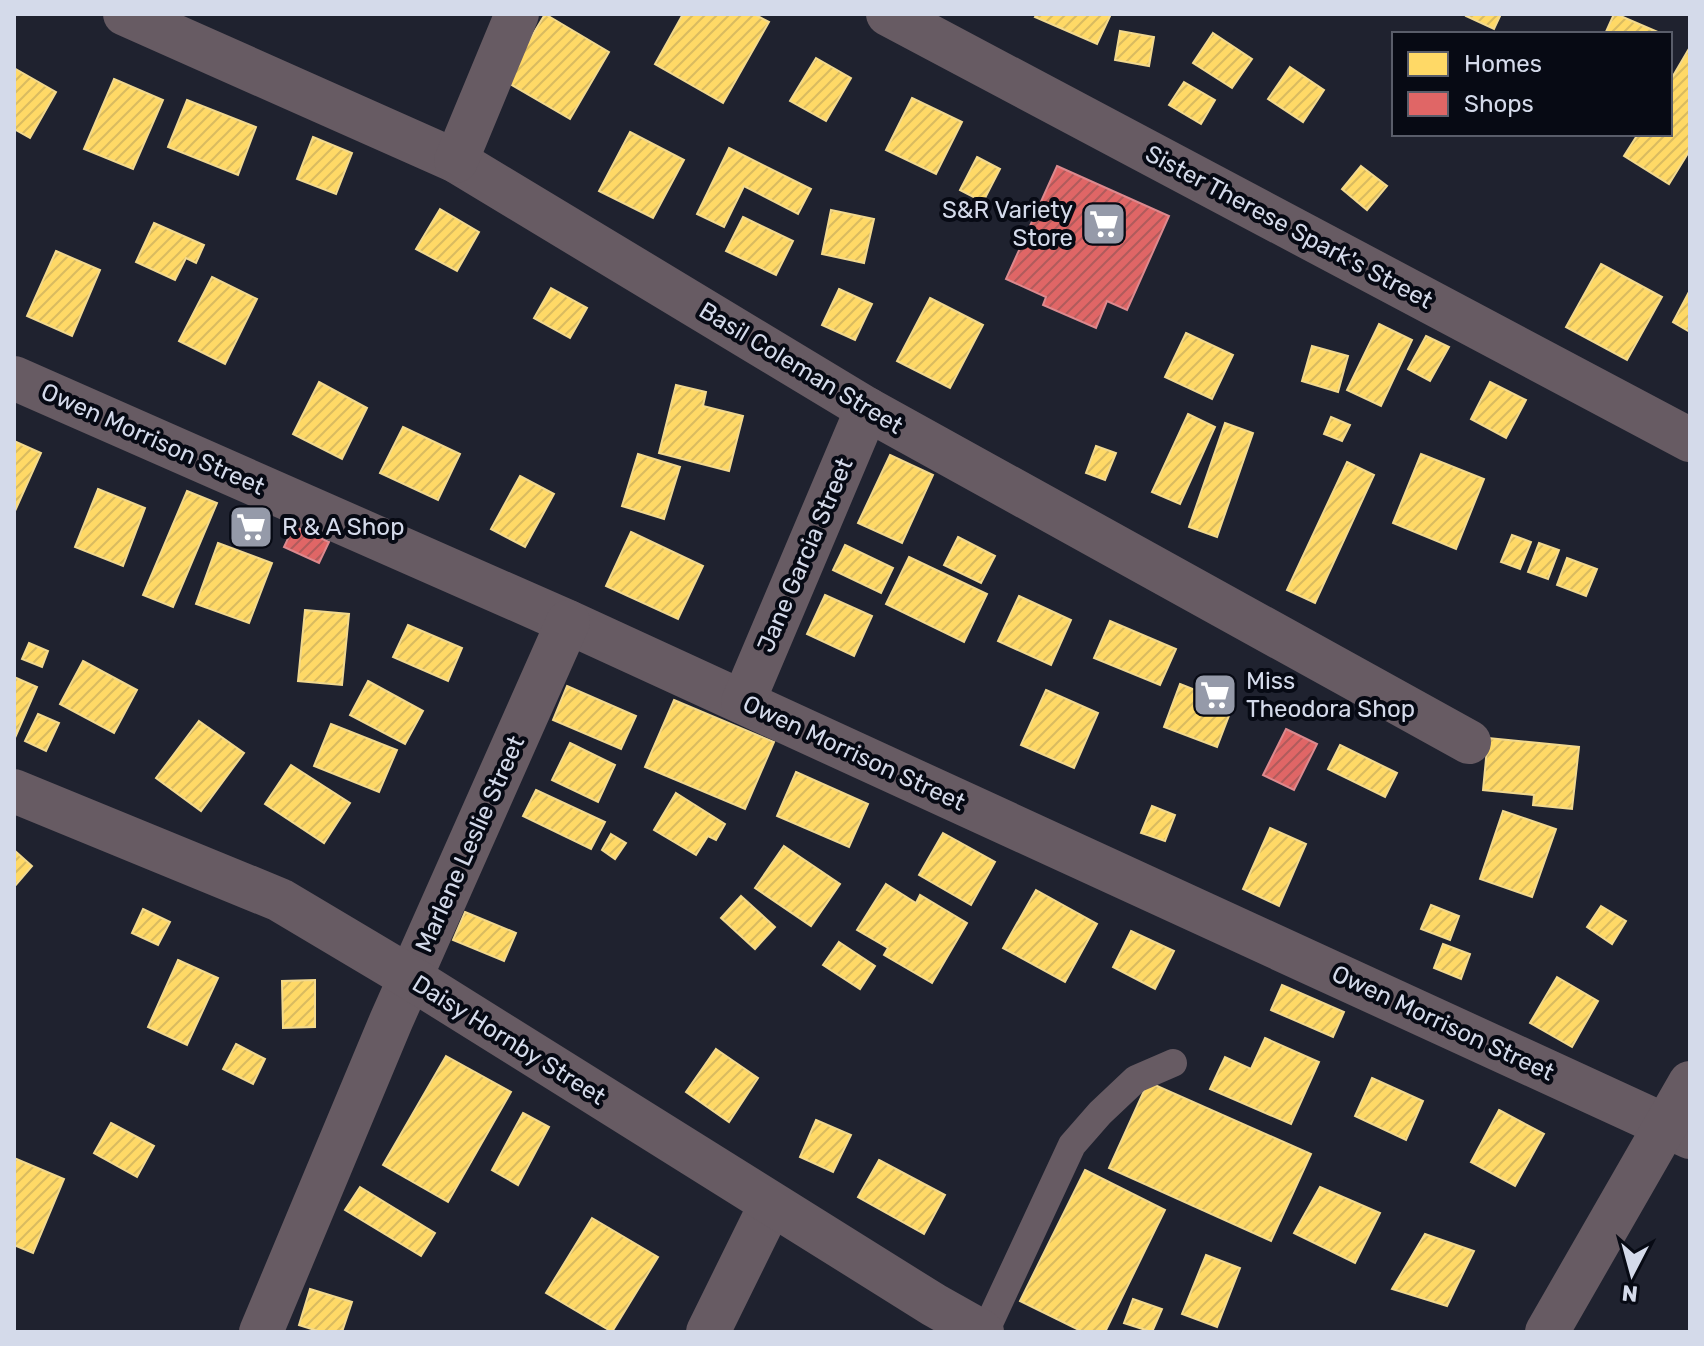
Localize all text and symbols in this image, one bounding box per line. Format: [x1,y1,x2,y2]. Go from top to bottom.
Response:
legend [1392,32,1672,136]
text: Homes [1464,50,1542,78]
text: Shops [1464,90,1534,118]
street label: Sister Therese Spark's Street [1141,139,1437,315]
place label: S&R Variety Store [942,196,1073,252]
supermarket icon: S&R Variety Store [1080,200,1128,248]
street label: Basil Coleman Street [694,296,908,440]
street label: Owen Morrison Street [37,377,269,501]
street label: Jane Garcia Street [751,454,859,656]
supermarket icon: R & A Shop [227,503,275,551]
place label: R & A Shop [282,513,404,541]
place label: Miss Theodora Shop [1246,667,1415,723]
supermarket icon: Miss Theodora Shop [1191,671,1239,719]
street label: Owen Morrison Street [739,689,969,817]
street label: Marlene Leslie Street [410,731,530,957]
street label: Owen Morrison Street [1328,959,1558,1087]
street label: Daisy Hornby Street [407,969,611,1111]
north arrow [1592,1234,1672,1314]
text: N [1621,1279,1639,1308]

